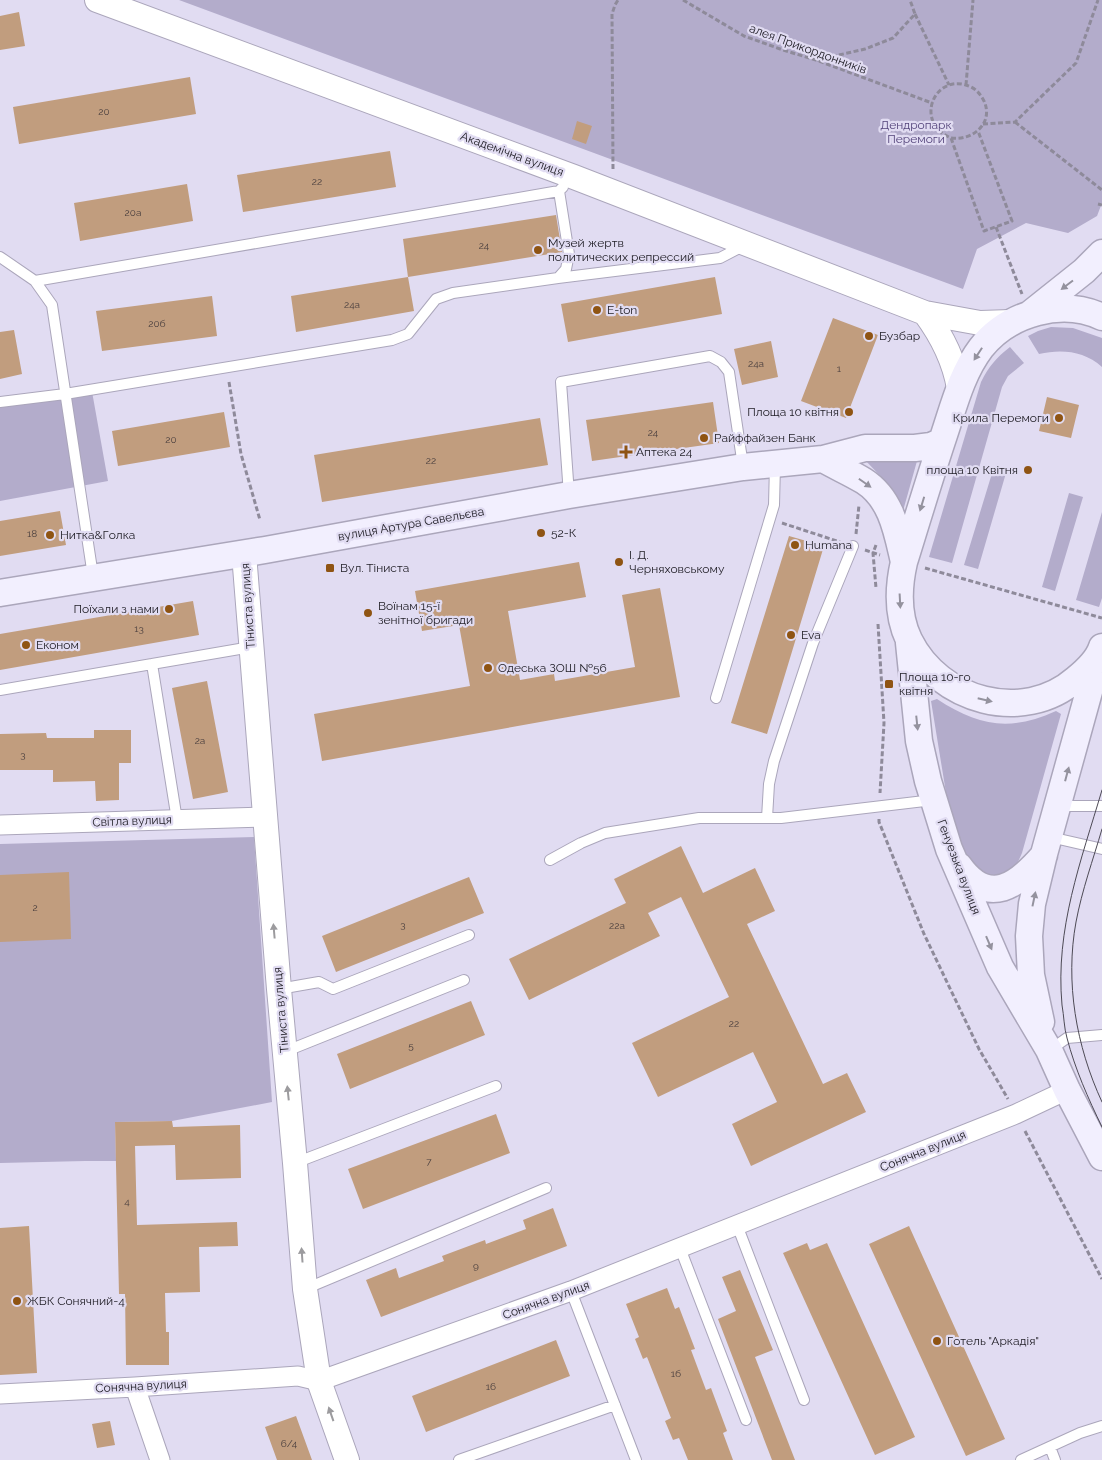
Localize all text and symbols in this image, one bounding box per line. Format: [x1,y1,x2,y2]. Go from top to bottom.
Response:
street label: алея Прикордонників [747,21,869,77]
house number: 20 [98,106,110,117]
park label: Дендропарк Перемоги [880,118,952,146]
street label: Академічна вулиця [459,129,565,179]
house number: 22 [312,176,322,187]
house number: 20а [125,207,141,218]
place label: Музей жертв политических репрессий [548,236,694,264]
house number: 24 [479,240,490,251]
marker: Музей жертв политических репрессий [532,244,544,256]
one-way arrow [1061,279,1074,290]
house number: 24а [344,299,360,310]
place label: E-ton [607,303,637,317]
marker: E-ton [591,304,603,316]
house number: 20б [148,318,166,329]
place label: Бузбар [879,329,920,343]
marker: Бузбар [863,330,875,342]
one-way arrow [973,347,983,360]
house number: 24а [748,358,764,369]
house number: 1 [837,363,842,374]
place label: Площа 10 квітня [747,405,839,419]
marker: Площа 10 квітня [843,406,855,418]
place label: Крила Перемоги [953,411,1049,425]
marker: Крила Перемоги [1053,412,1065,424]
house number: 24 [648,427,659,438]
place label: Райффайзен Банк [714,431,816,445]
marker: Райффайзен Банк [698,432,710,444]
house number: 20 [165,434,177,445]
place label: Аптека 24 [636,445,693,459]
marker: Аптека 24 [620,446,632,458]
house number: 22 [426,455,436,466]
place label: площа 10 Квітня [927,463,1018,477]
marker: площа 10 Квітня [1022,464,1034,476]
one-way arrow [858,478,872,488]
one-way arrow [918,496,926,511]
street label: вулиця Артура Савельєва [337,504,485,544]
place label: 52-К [551,526,577,540]
marker: 52-К [535,527,547,539]
house number: 18 [27,528,37,539]
place label: Нитка&Голка [60,528,135,542]
marker: Нитка&Голка [44,529,56,541]
place label: Humana [805,538,852,552]
marker: Humana [789,539,801,551]
place label: І. Д. Черняховському [629,548,725,576]
marker: І. Д. Черняховському [613,556,625,568]
place label: Вул. Тіниста [340,561,409,575]
marker: Вул. Тіниста [324,562,336,574]
street label: Тіниста вулиця [238,563,258,649]
one-way arrow [897,593,905,609]
place label: Воїнам 15-ї зенітної бригади [378,599,473,627]
place label: Поїхали з нами [73,602,159,616]
marker: Поїхали з нами [163,603,175,615]
marker: Воїнам 15-ї зенітної бригади [362,607,374,619]
house number: 13 [134,623,144,634]
place label: Eva [801,628,821,642]
marker: Eva [785,629,797,641]
place label: Економ [36,638,79,652]
marker: Економ [20,639,32,651]
place label: Одеська ЗОШ №56 [498,661,607,675]
marker: Одеська ЗОШ №56 [482,662,494,674]
place label: Площа 10-го квітня [899,670,971,698]
marker: Площа 10-го квітня [883,678,895,690]
one-way arrow [977,696,992,704]
one-way arrow [913,715,921,731]
house number: 2а [195,735,205,746]
house number: 3 [20,749,26,760]
one-way arrow [1063,766,1071,781]
street label: Світла вулиця [92,813,172,829]
street label: Генуезька вулиця [934,817,984,917]
one-way arrow [1030,892,1038,907]
house number: 2 [32,902,38,913]
house number: 3 [400,919,406,930]
house number: 22а [609,920,625,931]
one-way arrow [270,923,278,939]
one-way arrow [986,935,994,950]
street label: Тіниста вулиця [270,967,292,1053]
house number: 22 [729,1018,739,1029]
house number: 5 [408,1040,414,1051]
one-way arrow [284,1084,292,1100]
street label: Сонячна вулиця [878,1127,968,1175]
house number: 7 [426,1156,432,1167]
house number: 4 [124,1196,130,1207]
one-way arrow [298,1246,306,1262]
house number: 9 [473,1260,479,1271]
street label: Сонячна вулиця [501,1278,591,1322]
place label: ЖБК Сонячний-4 [27,1294,125,1308]
marker: ЖБК Сонячний-4 [11,1295,23,1307]
place label: Готель "Аркадія" [947,1334,1039,1348]
marker: Готель "Аркадія" [931,1335,943,1347]
house number: 1б [671,1368,681,1379]
street label: Сонячна вулиця [95,1377,187,1395]
house number: 16 [486,1381,496,1392]
one-way arrow [326,1406,334,1421]
house number: 6/4 [281,1438,298,1449]

